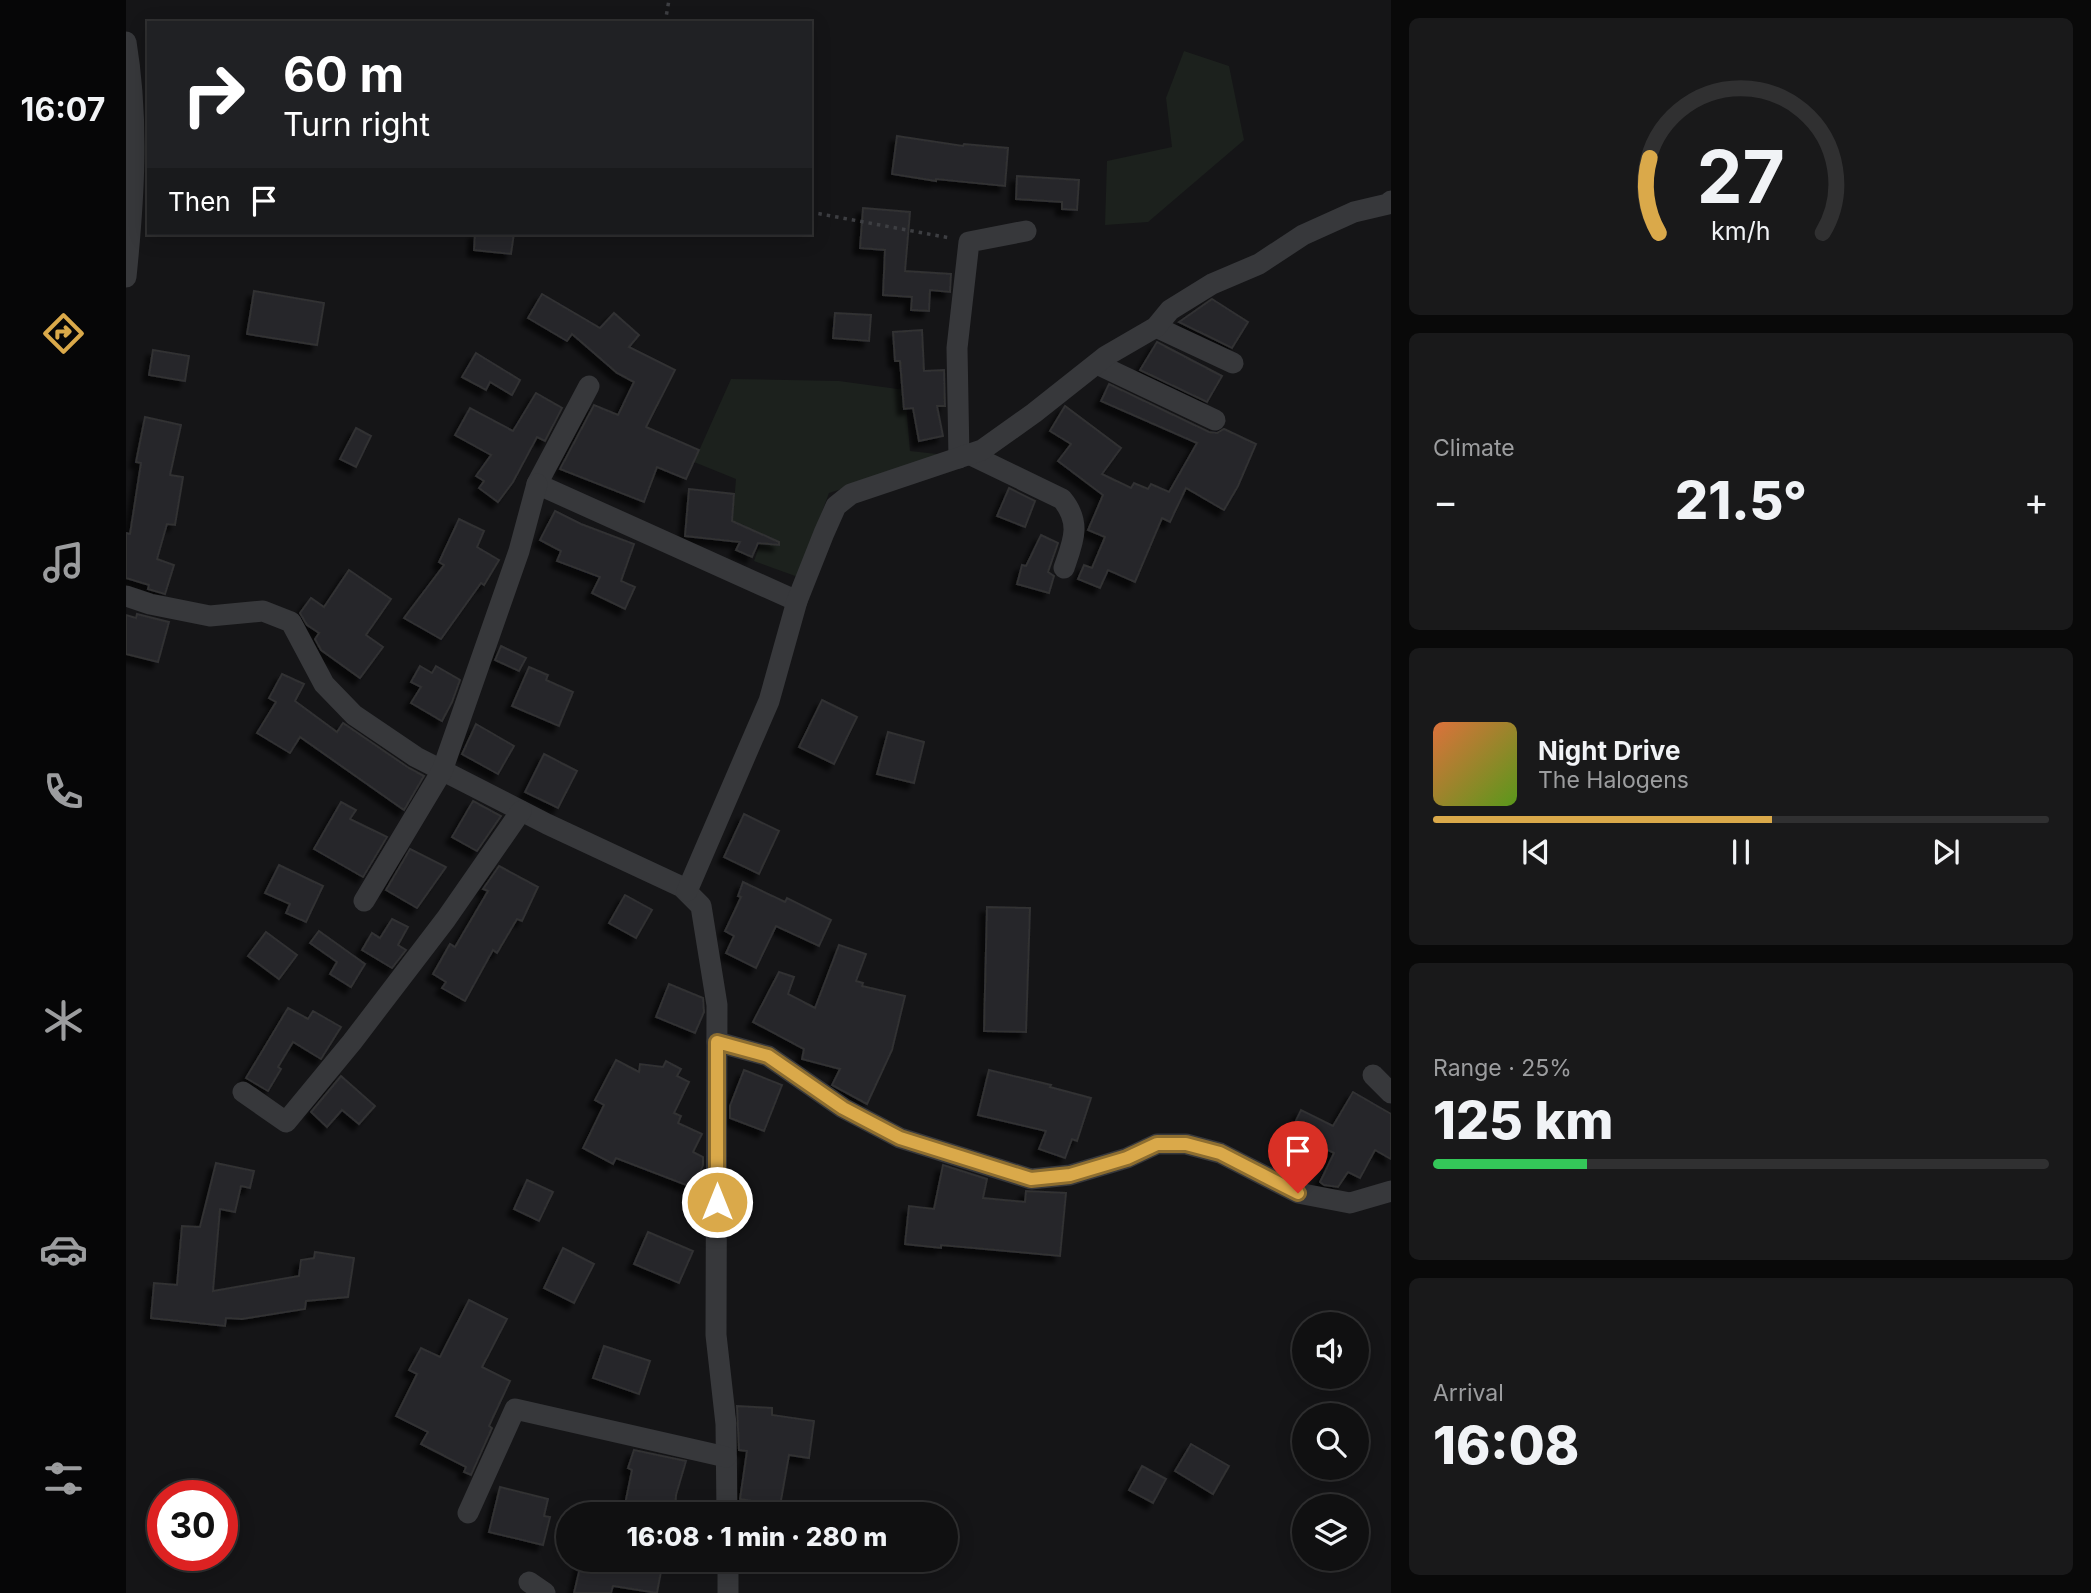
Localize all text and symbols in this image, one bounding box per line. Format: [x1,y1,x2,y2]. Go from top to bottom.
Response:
text: 60 m [283,45,404,104]
icon: right [168,49,259,140]
text: 16:07 [21,90,105,129]
text: Turn right [283,105,430,144]
text: 27 [1697,132,1785,221]
icon: arrive [245,182,283,220]
text: Then [168,186,231,217]
text: km/h [1711,215,1771,245]
icon: directions [39,309,88,358]
text: Climate [1433,434,1515,462]
text: 21.5° [1675,469,1807,532]
text: − [1433,478,1458,524]
text: + [2024,478,2049,524]
icon: music [39,538,88,587]
text: Night Drive [1538,735,1680,766]
text: The Halogens [1538,766,1689,794]
icon: phone [39,767,88,816]
icon: previous [1517,833,1555,871]
icon: pause [1722,833,1760,871]
icon: next [1927,833,1965,871]
icon: climate [39,996,88,1045]
text: Range · 25% [1433,1054,1572,1082]
text: 125 km [1433,1089,1613,1152]
pin [1268,1121,1328,1193]
icon: arrive [1279,1132,1317,1170]
position arrow [680,1165,754,1239]
icon: car [39,1225,88,1274]
map controls [1292,1312,1369,1571]
button: sound [1292,1312,1369,1389]
text: Arrival [1433,1379,1504,1407]
button: search [1292,1403,1369,1480]
text: 16:08 [1433,1414,1579,1477]
icon: filters [39,1454,88,1503]
speed limit sign: 30 [147,1480,238,1571]
button: layers [1292,1494,1369,1571]
text: 16:08 · 1 min · 280 m [627,1521,887,1552]

